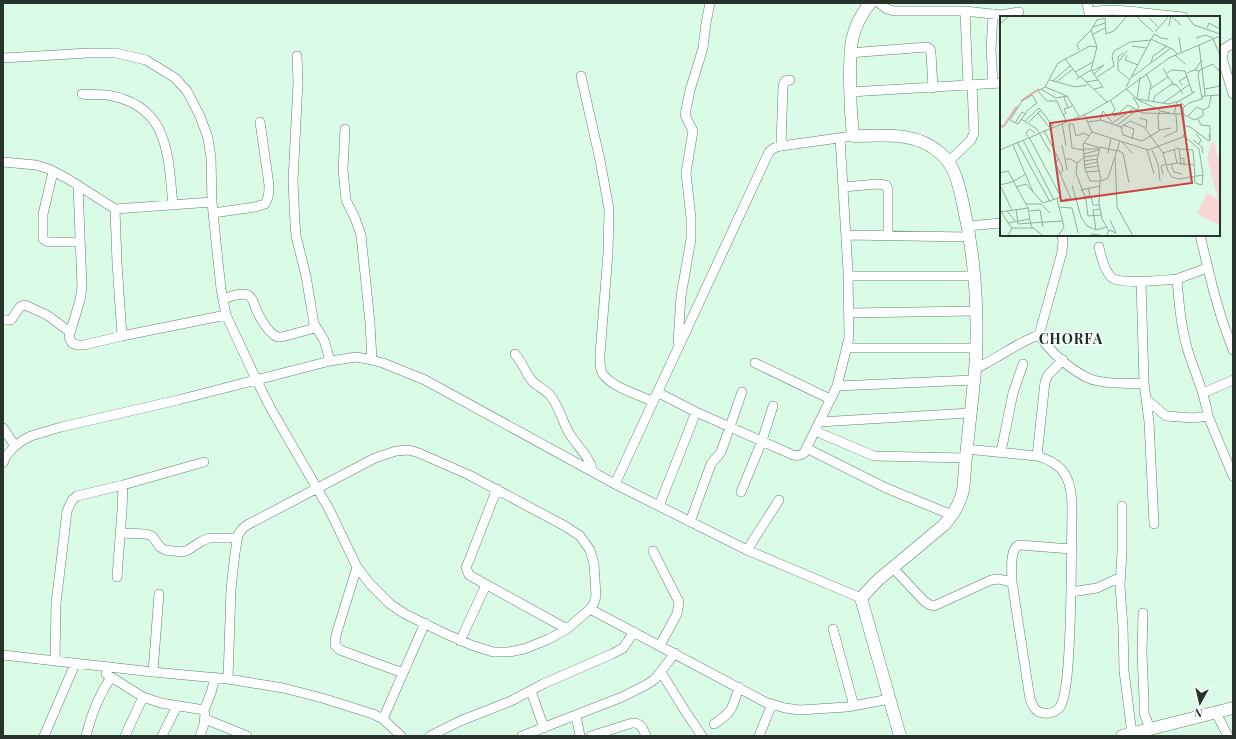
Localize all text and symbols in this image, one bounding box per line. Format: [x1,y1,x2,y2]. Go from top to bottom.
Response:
inset map [1000,16,1220,236]
district label: CHORFA [1039,329,1103,348]
north arrow [1180,683,1220,723]
text: N [1194,705,1204,721]

